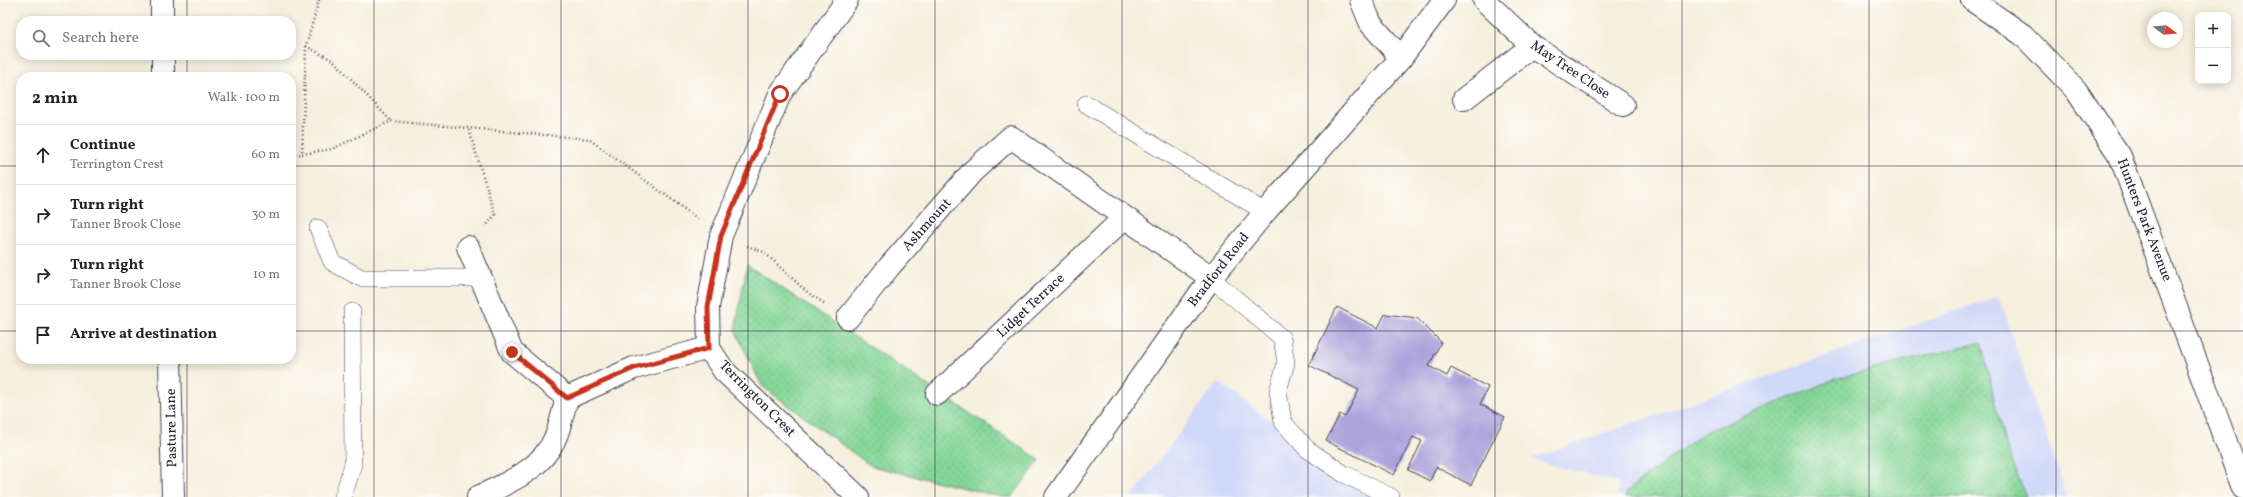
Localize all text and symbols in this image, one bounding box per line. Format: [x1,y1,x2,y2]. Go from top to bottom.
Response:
north arrow [2147,12,2183,48]
map controls [2195,12,2231,84]
button: + [2195,12,2231,48]
search box [16,16,296,60]
icon: search [30,27,52,49]
text: Search here [62,28,139,49]
street label: May Tree Close [1527,36,1614,104]
button: − [2195,48,2231,84]
route start [771,85,789,103]
text: 2 min [32,87,78,110]
text: Walk · 100 m [208,89,280,107]
text: Continue [70,135,135,156]
icon: ahead [32,144,54,166]
text: 60 m [252,146,280,164]
text: Terrington Crest [70,156,164,174]
street label: Hunters Park Avenue [2112,156,2176,284]
street label: Ashmount [898,194,956,256]
text: Turn right [70,195,144,216]
icon: right [32,204,54,226]
text: 30 m [252,206,280,224]
text: Tanner Brook Close [70,216,181,234]
street label: Bradford Road [1184,229,1254,311]
text: Turn right [70,255,144,276]
icon: right [32,264,54,286]
text: 10 m [253,266,280,284]
street label: Lidget Terrace [993,269,1069,342]
text: Tanner Brook Close [70,276,181,294]
icon: arrive [32,324,54,346]
text: Arrive at destination [70,324,217,345]
route end [503,343,521,361]
street label: Terrington Crest [714,356,800,442]
street label: Pasture Lane [162,388,182,468]

